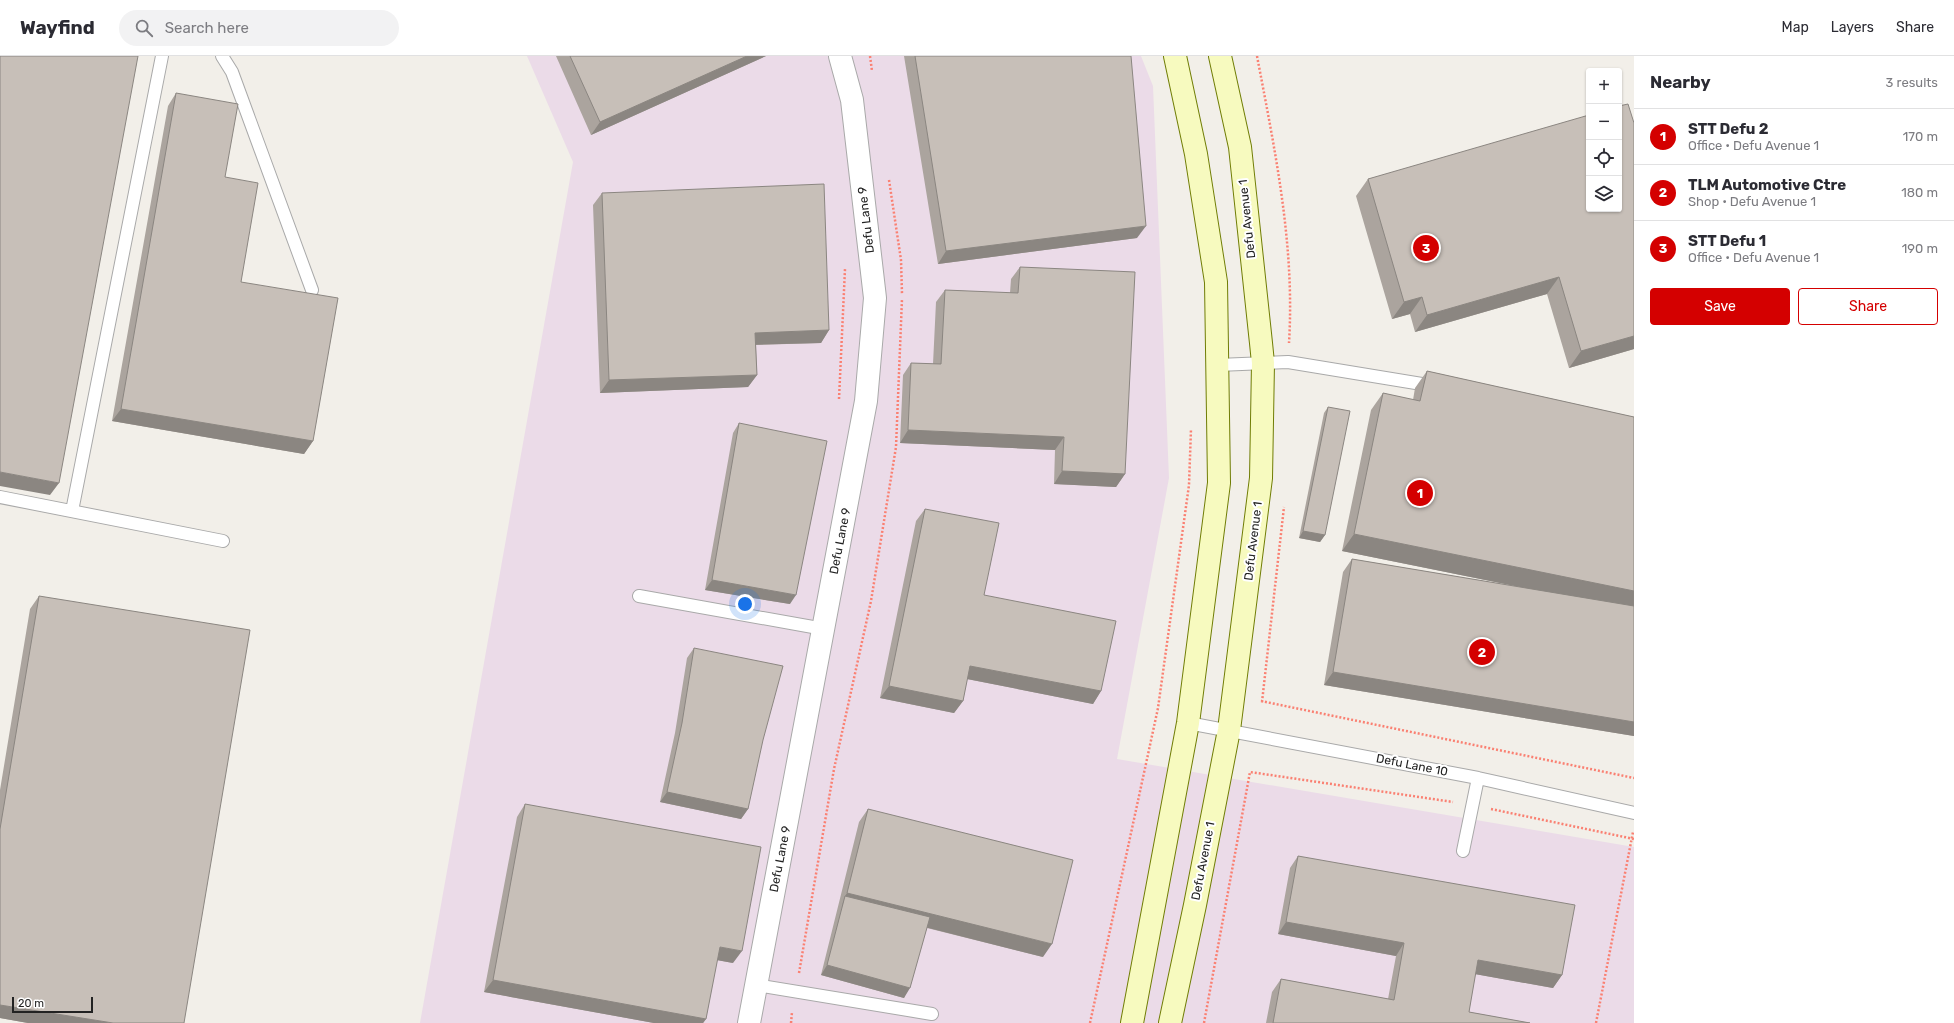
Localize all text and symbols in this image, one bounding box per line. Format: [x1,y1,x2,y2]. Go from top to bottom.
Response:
search box [119,10,399,46]
text: Wayfind [20,16,95,39]
icon: search [133,17,155,39]
text: Search here [165,19,249,37]
text: Map [1782,19,1809,36]
text: Layers [1831,19,1874,36]
text: Share [1896,19,1934,36]
map controls [1586,68,1622,212]
button: + [1586,68,1622,104]
text: Nearby [1650,72,1711,92]
text: 3 results [1886,75,1938,90]
button: − [1586,104,1622,140]
text: STT Defu 2 [1688,120,1768,138]
text: 1 [1660,129,1666,144]
text: 170 m [1903,129,1938,144]
text: Office · Defu Avenue 1 [1688,138,1819,153]
button: locate [1586,140,1622,176]
button: layers [1586,176,1622,212]
text: TLM Automotive Ctre [1688,176,1846,194]
street label: Defu Avenue 1 [1236,179,1258,259]
text: 2 [1659,185,1667,200]
text: 180 m [1901,185,1938,200]
street label: Defu Lane 9 [855,186,877,254]
text: Shop · Defu Avenue 1 [1688,194,1816,209]
text: STT Defu 1 [1688,232,1766,250]
pin: 3 [1413,233,1439,263]
text: 3 [1659,241,1667,256]
text: 190 m [1902,241,1938,256]
text: Office · Defu Avenue 1 [1688,250,1819,265]
button: Save [1650,288,1790,325]
button: Share [1798,288,1938,325]
pin: 1 [1407,478,1433,508]
street label: Defu Avenue 1 [1241,501,1265,581]
street label: Defu Lane 9 [827,507,853,575]
your location [735,594,755,614]
pin: 2 [1469,637,1495,667]
street label: Defu Lane 10 [1375,751,1449,779]
street label: Defu Avenue 1 [1189,821,1217,901]
street label: Defu Lane 9 [767,825,793,893]
scale bar [12,995,93,1014]
text: 20 m [18,997,44,1010]

